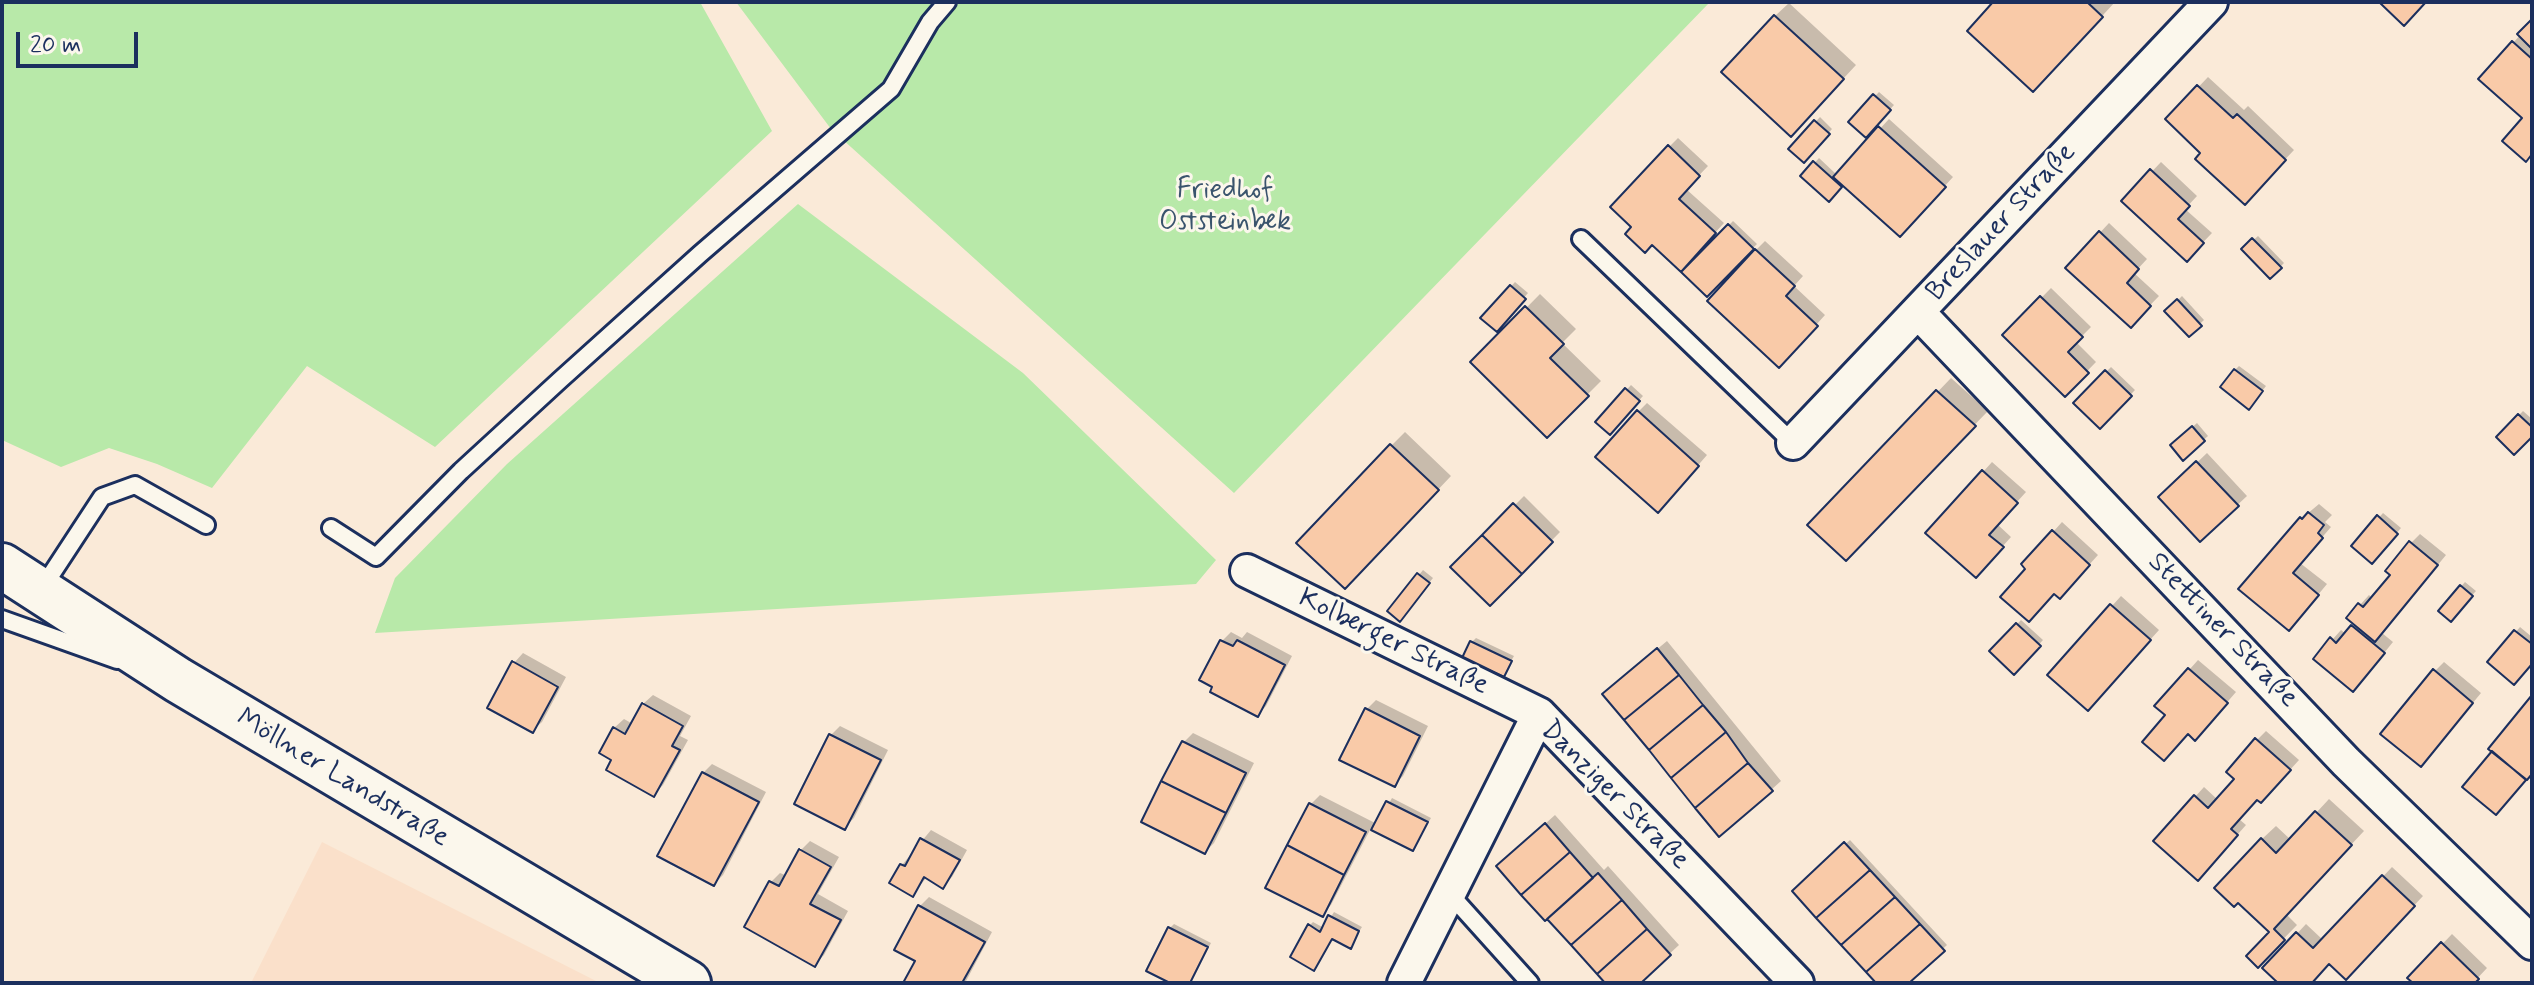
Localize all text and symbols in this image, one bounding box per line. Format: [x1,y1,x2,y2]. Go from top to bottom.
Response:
scale bar [20,16,142,66]
text: 20 m [30,30,81,61]
street label: Breslauer Straße [1920,137,2084,309]
park label: Friedhof Oststeinbek [1159,174,1291,240]
street label: Stettiner Straße [2140,547,2304,715]
street label: Kolberger Straße [1292,582,1494,704]
street label: Möllner Landstraße [230,702,454,856]
street label: Danziger Straße [1532,714,1696,878]

